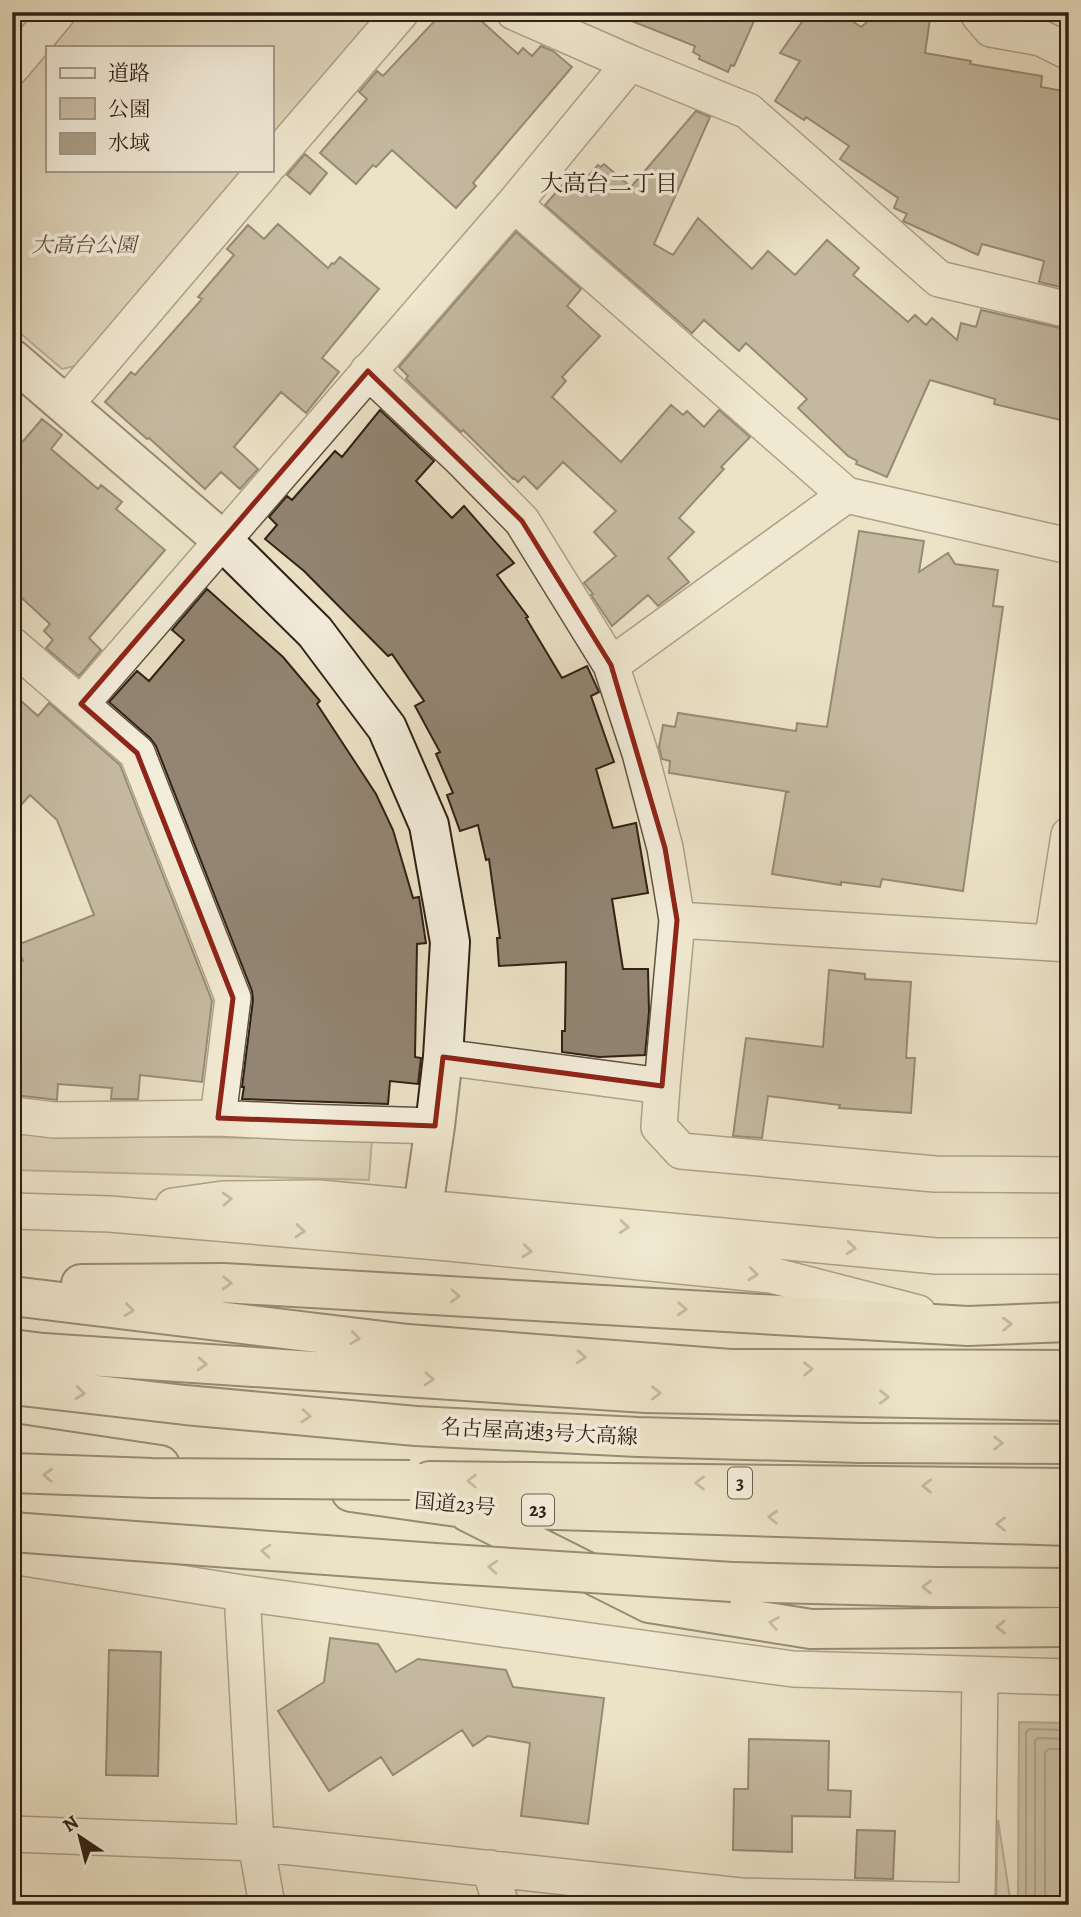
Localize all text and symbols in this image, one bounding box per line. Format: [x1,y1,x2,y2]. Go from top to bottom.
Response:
legend [46,46,273,172]
text: 道路 [108,59,150,87]
text: 公園 [108,95,150,123]
text: 水域 [108,129,150,157]
district label: 大高台二丁目 [540,168,678,199]
park label: 大高台公園 [32,231,139,259]
one-way arrow [221,1192,232,1207]
one-way arrow [618,1219,630,1234]
one-way arrow [294,1223,306,1238]
one-way arrow [846,1240,857,1255]
one-way arrow [522,1243,533,1258]
one-way arrow [747,1266,759,1281]
one-way arrow [222,1276,233,1291]
one-way arrow [449,1288,460,1303]
one-way arrow [677,1302,688,1317]
one-way arrow [123,1303,134,1318]
one-way arrow [1001,1317,1012,1332]
one-way arrow [349,1330,360,1345]
one-way arrow [576,1349,587,1364]
one-way arrow [197,1356,208,1371]
one-way arrow [803,1361,814,1377]
one-way arrow [424,1371,435,1386]
one-way arrow [74,1385,86,1400]
one-way arrow [652,1385,662,1401]
one-way arrow [879,1389,890,1405]
one-way arrow [301,1408,312,1423]
street label: 名古屋高速3号大高線 [440,1413,638,1451]
one-way arrow [993,1436,1004,1451]
one-way arrow [42,1467,53,1482]
road number: 3 [728,1468,752,1498]
one-way arrow [466,1473,477,1489]
one-way arrow [694,1475,705,1490]
one-way arrow [921,1478,932,1494]
street label: 国道23号 [413,1486,497,1522]
road number: 23 [522,1494,554,1526]
one-way arrow [767,1509,778,1524]
one-way arrow [995,1516,1006,1531]
one-way arrow [260,1544,271,1559]
one-way arrow [487,1560,498,1575]
one-way arrow [921,1579,932,1595]
one-way arrow [768,1616,779,1631]
one-way arrow [995,1619,1005,1635]
north arrow [46,1801,116,1871]
text: N [58,1809,84,1839]

